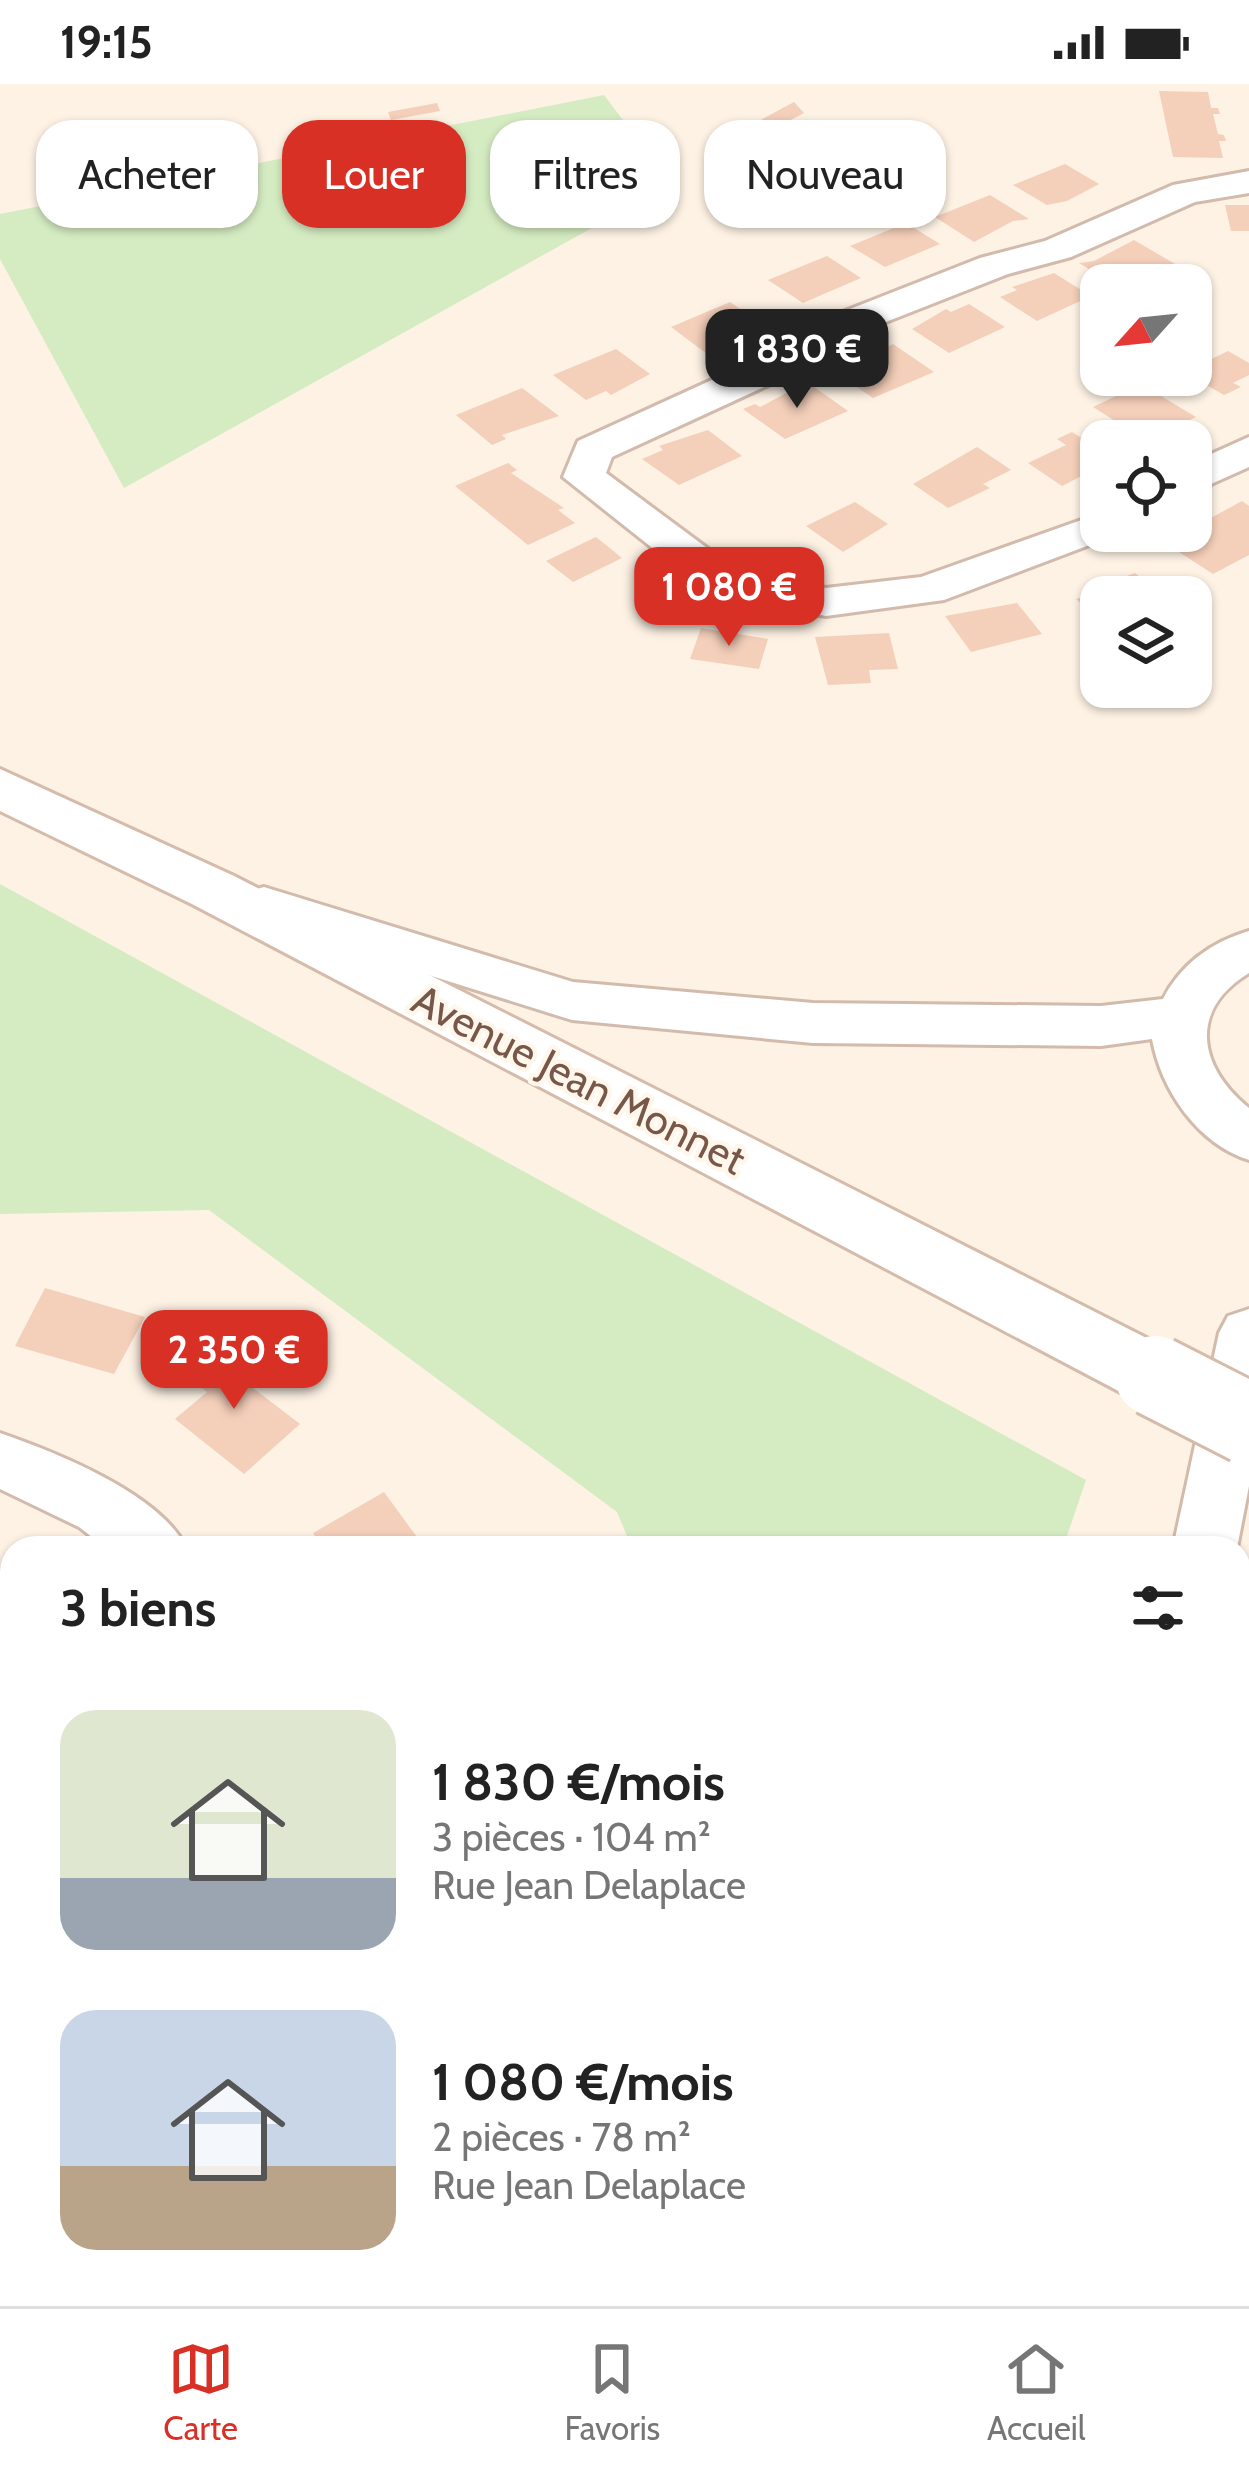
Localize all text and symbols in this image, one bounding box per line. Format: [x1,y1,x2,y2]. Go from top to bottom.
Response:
text: 19:15 [60,15,153,69]
chip: Acheter [36,120,258,228]
chip: Louer [282,120,466,228]
chip: Filtres [490,120,680,228]
chip: Nouveau [704,120,946,228]
north arrow [1080,264,1212,396]
map controls [1080,264,1212,708]
pin: 1 830 € [686,309,908,411]
text: 1 830 € [732,324,862,372]
button: locate [1080,420,1212,552]
pin: 1 080 € [618,547,840,649]
text: 1 080 € [661,562,797,610]
button: layers [1080,576,1212,708]
street label: Avenue Jean Monnet [404,973,754,1185]
pin: 2 350 € [123,1310,345,1412]
text: 2 350 € [168,1325,300,1373]
icon: filters [1125,1575,1191,1641]
text: 3 biens [60,1577,216,1639]
text: 1 830 €/mois [432,1751,725,1813]
icon: home [156,1758,300,1902]
text: 3 pièces · 104 m² [432,1813,711,1861]
text: Rue Jean Delaplace [432,1861,746,1909]
text: 1 080 €/mois [432,2051,733,2113]
icon: home [156,2058,300,2202]
text: 2 pièces · 78 m² [432,2113,691,2161]
text: Rue Jean Delaplace [432,2161,746,2209]
tab: Carte [163,2336,238,2448]
tab: Favoris [564,2336,660,2448]
tab: Accueil [987,2336,1086,2448]

